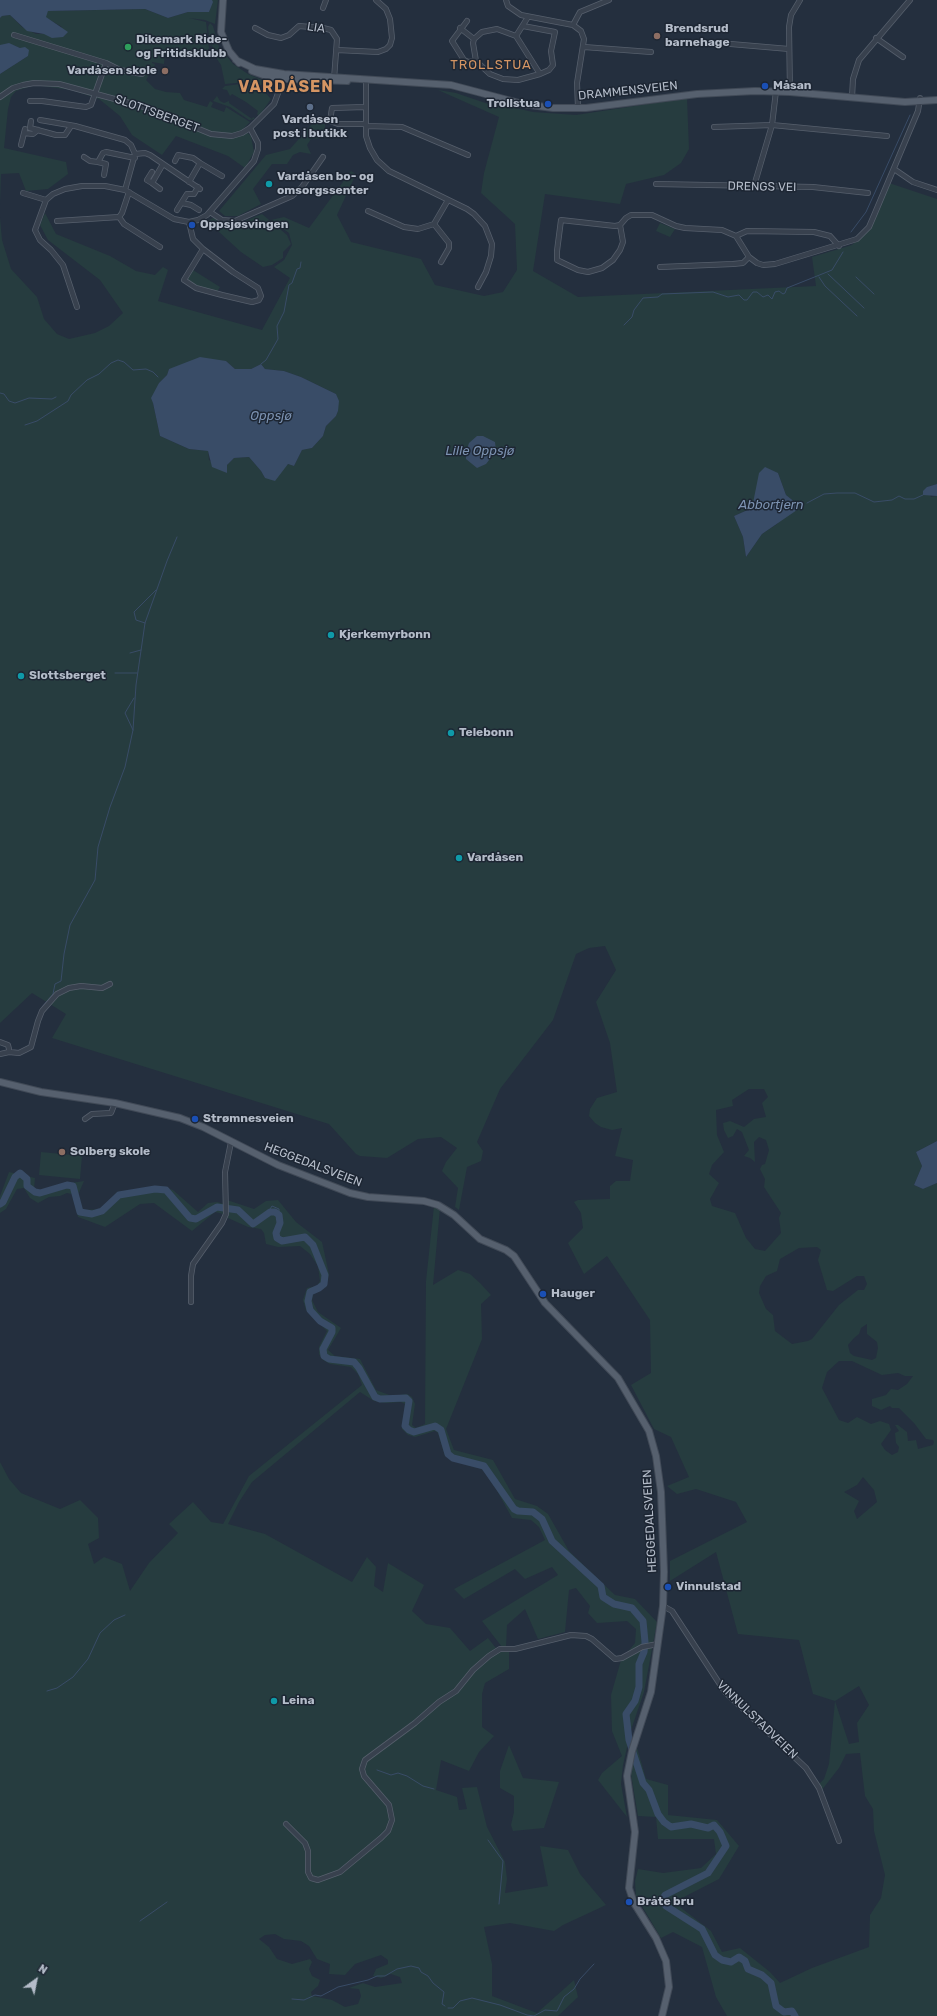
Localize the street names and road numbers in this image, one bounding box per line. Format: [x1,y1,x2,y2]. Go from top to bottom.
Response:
street label: LIA [306,19,326,37]
street label: DRAMMENSVEIEN [578,79,678,103]
street label: SLOTTSBERGET [113,92,201,136]
street label: DRENGS VEI [728,179,796,195]
street label: HEGGEDALSVEIEN [262,1140,364,1190]
street label: HEGGEDALSVEIEN [640,1469,660,1573]
street label: VINNULSTADVEIEN [714,1678,800,1762]

